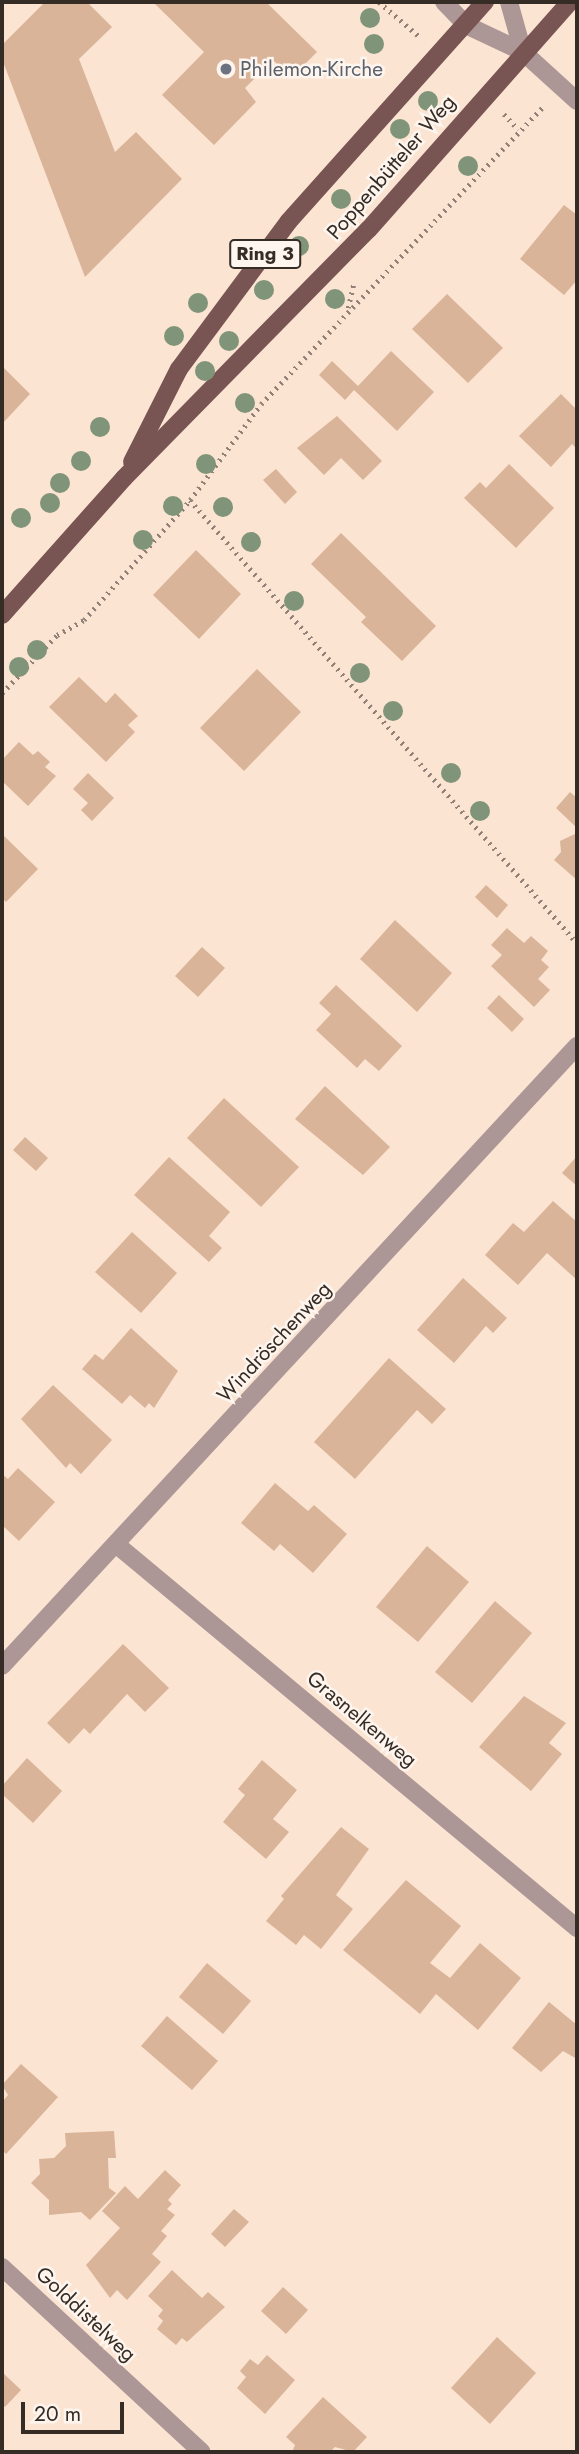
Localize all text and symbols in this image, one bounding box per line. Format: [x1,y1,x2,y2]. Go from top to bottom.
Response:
place label: Philemon-Kirche [240,56,383,82]
marker: Philemon-Kirche [218,61,234,77]
street label: Poppenbütteler Weg [321,90,461,244]
road number: Ring 3 [228,238,302,270]
street label: Windröschenweg [212,1277,336,1407]
street label: Grasnelkenweg [302,1666,422,1772]
street label: Golddistelweg [31,2261,141,2367]
scale bar [24,2388,128,2432]
text: 20 m [34,2399,81,2429]

